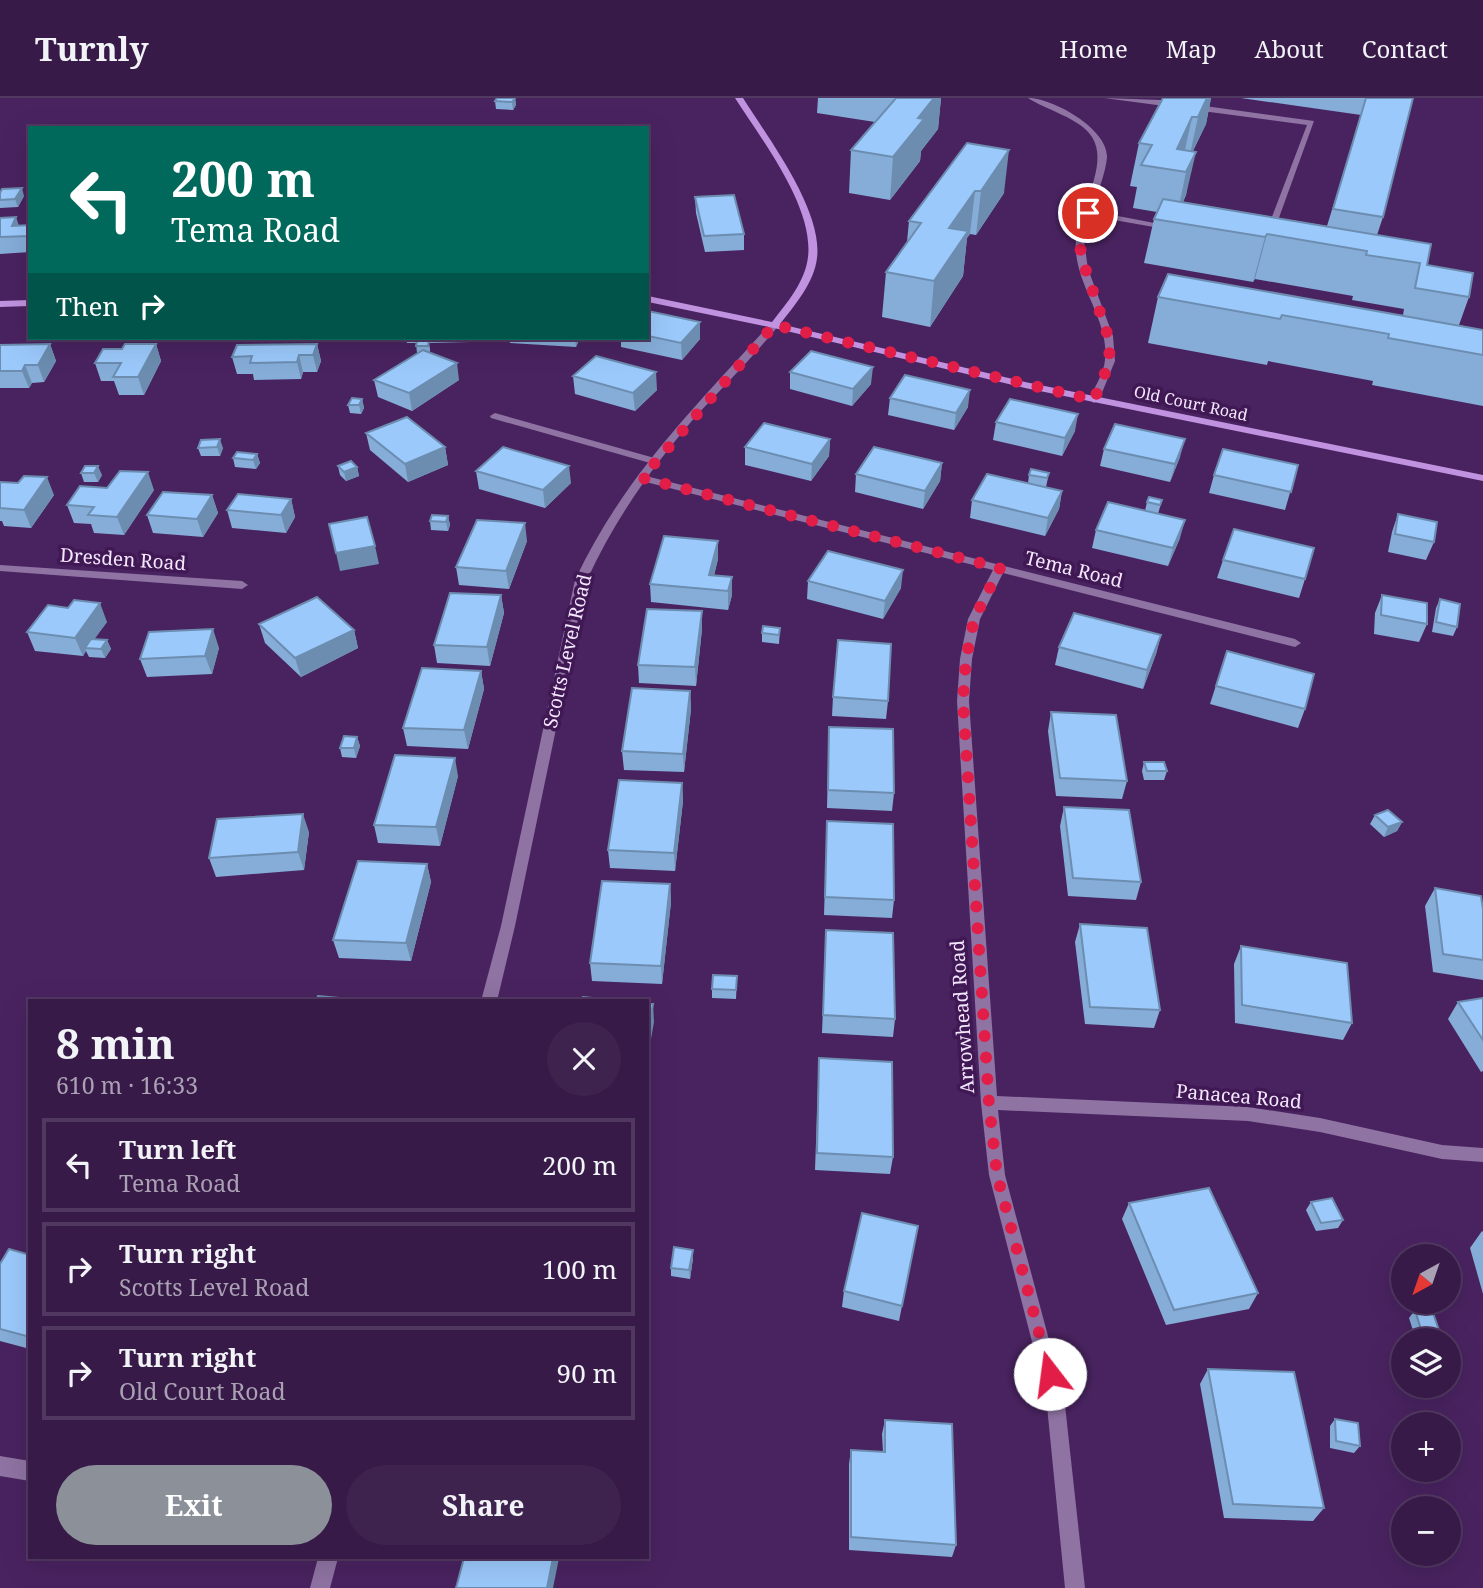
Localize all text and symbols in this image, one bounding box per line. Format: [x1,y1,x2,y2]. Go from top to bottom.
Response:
text: Turnly [35,26,149,71]
text: Home [1059,32,1128,65]
text: Map [1166,32,1217,65]
text: About [1255,32,1324,65]
text: Contact [1362,32,1448,65]
text: 200 m [171,145,315,211]
icon: left [56,154,147,245]
pin [1058,183,1118,243]
icon: arrive [1069,194,1107,232]
text: Tema Road [171,208,340,251]
icon: right [133,287,171,325]
text: Then [56,288,119,324]
street label: Old Court Road [1132,380,1250,426]
street label: Dresden Road [59,542,187,576]
street label: Tema Road [1022,544,1126,594]
street label: Scotts Level Road [537,571,597,731]
street label: Arrowhead Road [944,939,980,1095]
text: 8 min [56,1014,175,1071]
button: close [547,1022,621,1096]
text: 610 m · 16:33 [56,1069,198,1101]
street label: Panacea Road [1175,1078,1303,1114]
text: Turn left [119,1131,236,1167]
icon: left [60,1146,98,1184]
text: 200 m [542,1147,617,1183]
text: Tema Road [119,1167,240,1199]
text: Turn right [119,1235,256,1271]
north arrow [1391,1244,1461,1314]
map controls [1391,1244,1461,1566]
icon: right [60,1250,98,1288]
text: 100 m [542,1251,617,1287]
text: Scotts Level Road [119,1271,309,1303]
button: layers [1391,1328,1461,1398]
position arrow [1013,1337,1087,1411]
text: Turn right [119,1339,256,1375]
icon: right [60,1354,98,1392]
text: 90 m [557,1355,617,1391]
text: Old Court Road [119,1375,286,1407]
button: + [1391,1412,1461,1482]
button: Exit [56,1465,332,1545]
button: Share [346,1465,621,1545]
button: − [1391,1496,1461,1566]

